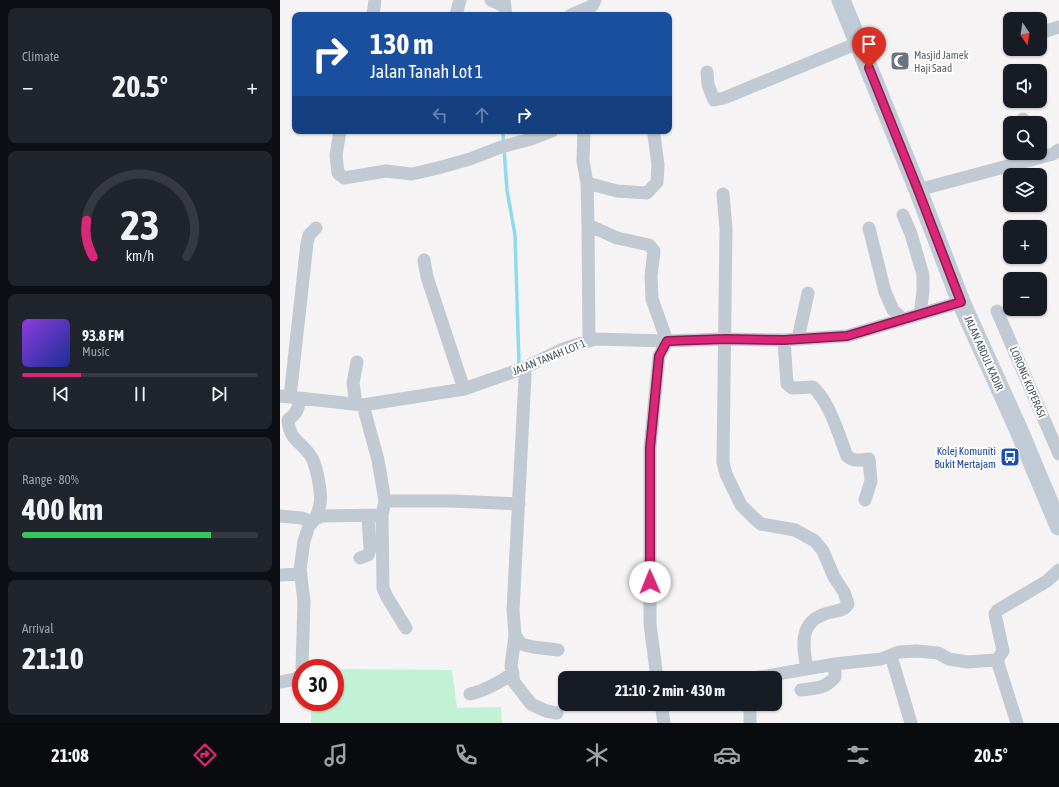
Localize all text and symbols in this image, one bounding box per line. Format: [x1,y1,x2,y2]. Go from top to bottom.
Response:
north arrow [1003,12,1047,56]
map controls [1003,12,1047,316]
pin [852,27,886,68]
icon: right [304,28,356,80]
text: 130 m [370,28,433,60]
icon: arrive [858,33,880,55]
text: Climate [22,49,59,64]
place label: Masjid Jamek Haji Saad [914,49,969,74]
mosque icon: Masjid Jamek Haji Saad [889,50,911,72]
text: Jalan Tanah Lot 1 [370,61,483,82]
button: sound [1003,64,1047,108]
text: 20.5° [112,69,168,103]
text: − [22,73,33,99]
text: + [247,73,258,99]
icon: left [429,104,451,126]
icon: ahead [471,104,493,126]
icon: right [513,104,535,126]
button: search [1003,116,1047,160]
button: layers [1003,168,1047,212]
text: 23 [120,200,160,248]
button: + [1003,220,1047,264]
text: km/h [126,247,154,263]
button: − [1003,272,1047,316]
street label: JALAN ABDUL KADIR [962,314,1006,393]
text: 93.8 FM [82,327,124,344]
street label: JALAN TANAH LOT 1 [511,337,587,377]
text: Music [82,344,109,359]
street label: LORONG KOPERASI [1008,345,1048,419]
icon: previous [50,383,72,405]
icon: pause [129,383,151,405]
icon: next [208,383,230,405]
place label: Kolej Komuniti Bukit Mertajam [934,445,996,470]
bus stop icon: Kolej Komuniti Bukit Mertajam [999,446,1021,468]
text: Range · 80% [22,472,79,487]
text: 400 km [22,492,103,526]
position arrow [629,561,671,603]
text: Arrival [22,621,54,636]
text: 21:10 [22,641,84,675]
speed limit sign: 30 [292,659,344,711]
text: 21:10 · 2 min · 430 m [615,682,725,699]
icon: directions [191,741,219,769]
icon: music [322,741,350,769]
icon: phone [452,741,480,769]
icon: climate [583,741,611,769]
icon: car [713,741,741,769]
icon: filters [844,741,872,769]
text: 21:08 [51,745,89,766]
text: 20.5° [974,745,1008,766]

